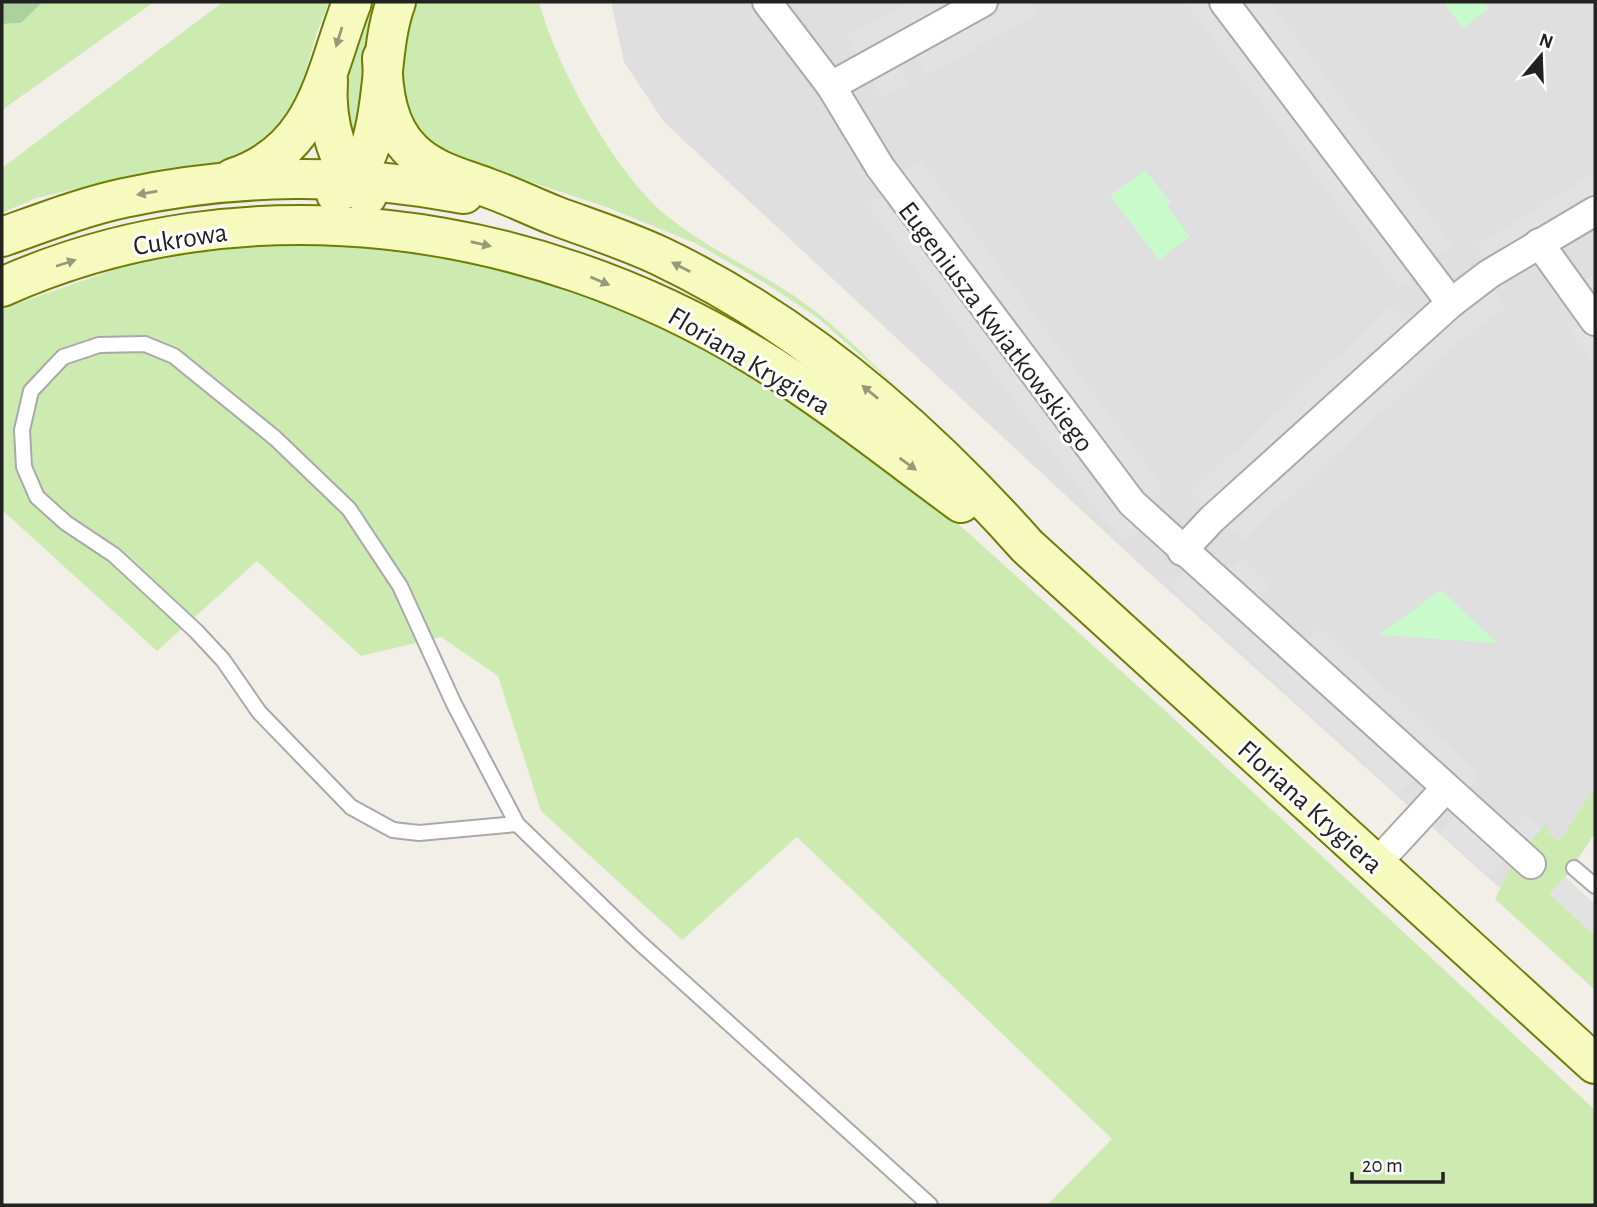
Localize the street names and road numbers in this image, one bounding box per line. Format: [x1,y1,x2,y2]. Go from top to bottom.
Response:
street label: Eugeniusza Kwiatkowskiego [892,197,1098,458]
street label: Cukrowa [131,219,229,261]
street label: Floriana Krygiera [663,302,835,421]
street label: Floriana Krygiera [1232,736,1387,879]

